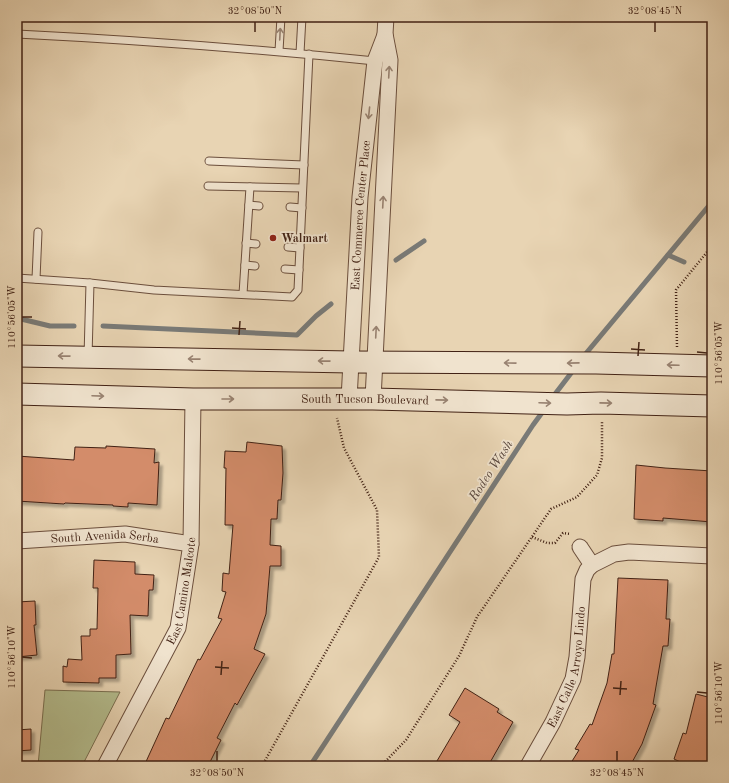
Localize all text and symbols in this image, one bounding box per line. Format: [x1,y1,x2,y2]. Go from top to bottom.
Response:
text: 32°08'50"N [228,6,283,16]
text: 32°08'45"N [628,6,683,16]
one-way arrow [276,28,284,41]
one-way arrow [386,66,393,79]
one-way arrow [365,106,373,119]
street label: East Commerce Center Place [350,139,373,291]
one-way arrow [379,196,386,209]
marker: Walmart [268,233,278,243]
place label: Walmart [281,233,328,245]
text: 110°56'05"W [7,285,17,349]
text: 110°56'05"W [714,321,724,385]
one-way arrow [373,326,380,339]
one-way arrow [58,353,71,360]
one-way arrow [188,355,201,363]
one-way arrow [318,357,331,365]
one-way arrow [504,359,517,367]
one-way arrow [567,359,580,367]
one-way arrow [667,361,680,369]
one-way arrow [91,392,104,400]
street label: South Tucson Boulevard [301,394,429,407]
one-way arrow [221,395,234,403]
one-way arrow [435,397,448,404]
one-way arrow [538,399,551,407]
one-way arrow [599,399,612,407]
water label: Rodeo Wash [466,438,516,504]
street label: South Avenida Serba [50,529,160,546]
street label: East Camino Malcote [165,537,198,647]
street label: East Calle Arroyo Lindo [546,606,588,731]
text: 110°56'10"W [7,625,17,689]
text: 110°56'10"W [714,661,724,725]
text: 32°08'50"N [190,768,245,778]
text: 32°08'45"N [590,768,645,778]

